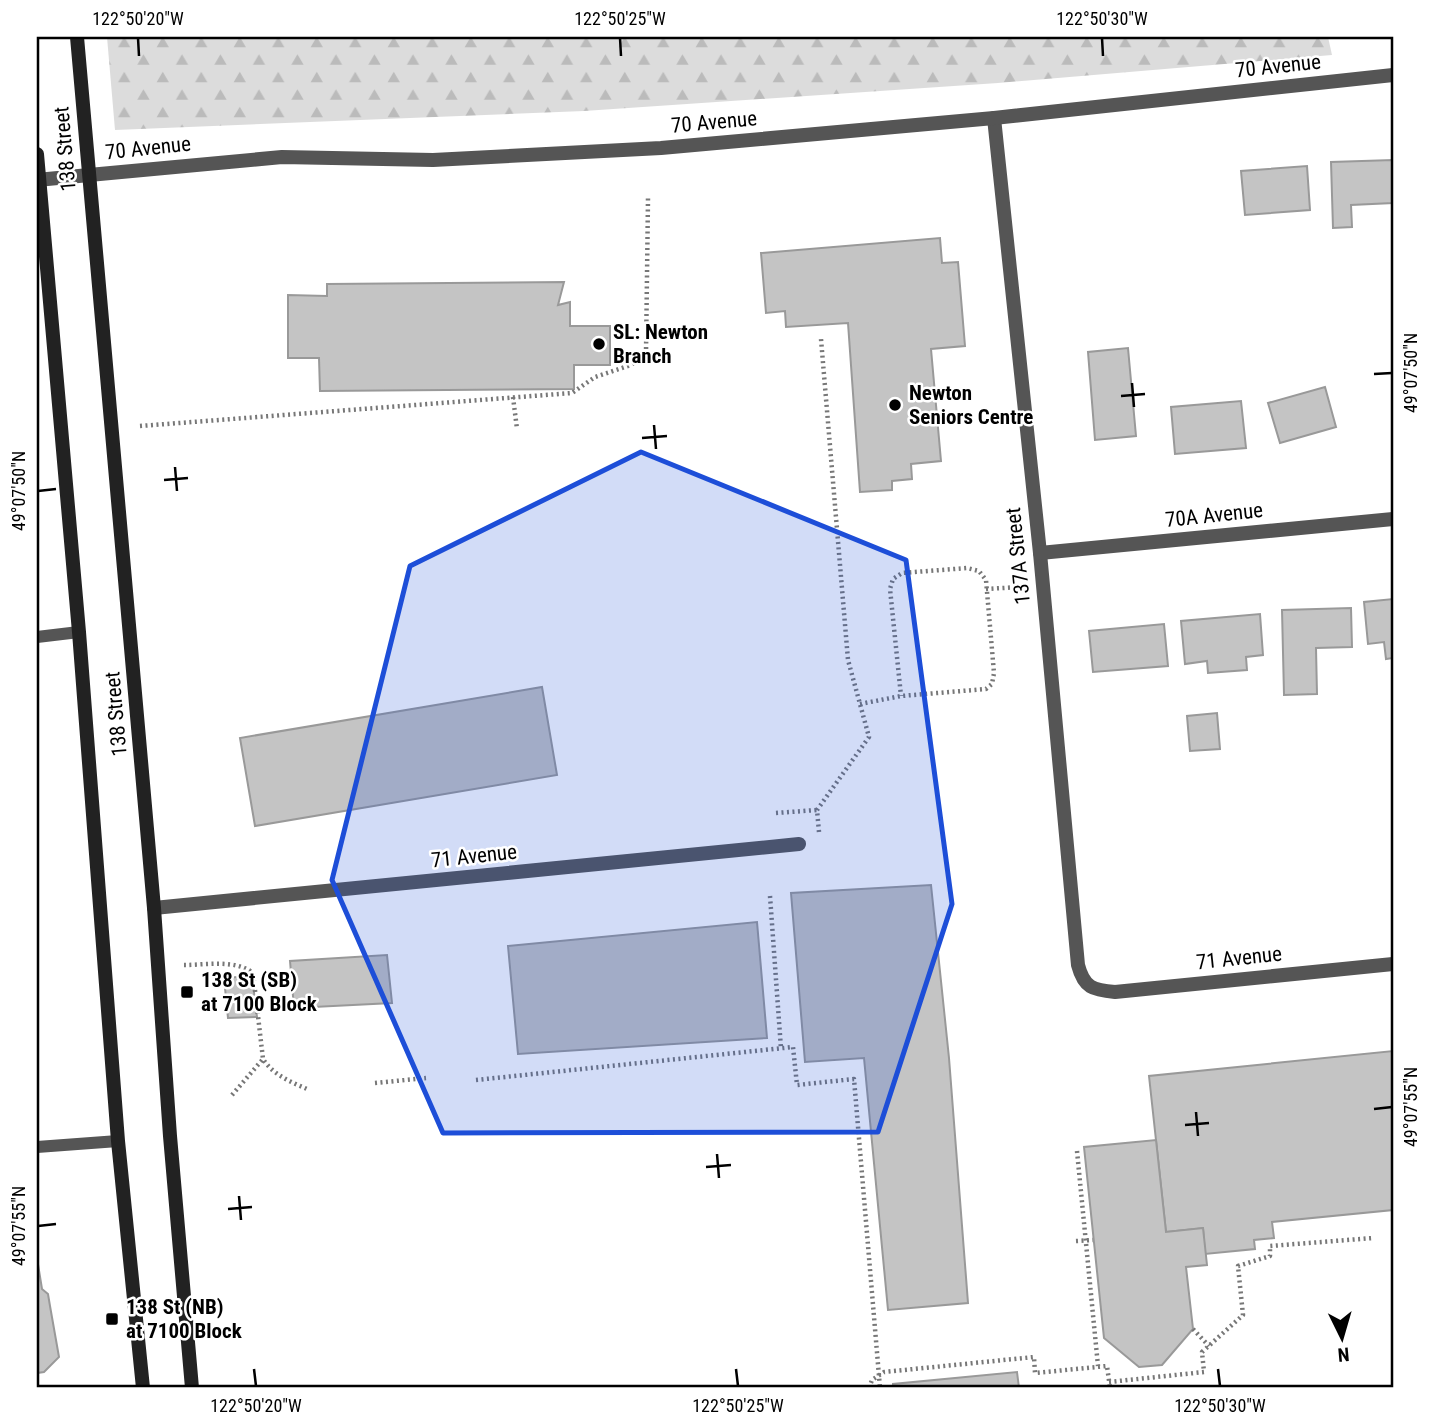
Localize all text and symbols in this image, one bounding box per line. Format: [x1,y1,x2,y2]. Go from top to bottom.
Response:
text: 122°50'20"W [92,8,184,29]
text: 122°50'25"W [574,8,666,29]
text: 122°50'30"W [1056,8,1148,29]
street label: 70 Avenue [1234,50,1322,82]
street label: 138 Street [49,106,81,192]
street label: 70 Avenue [670,106,758,138]
street label: 70 Avenue [104,132,192,164]
place label: SL: Newton Branch [613,320,708,368]
text: 49°07'50"N [1400,333,1421,413]
marker: SL: Newton Branch [591,336,607,352]
place label: Newton Seniors Centre [909,381,1033,429]
marker: Newton Seniors Centre [887,397,903,413]
text: 49°07'50"N [8,451,29,531]
street label: 70A Avenue [1164,498,1264,532]
street label: 137A Street [1001,506,1035,606]
street label: 138 Street [100,671,132,757]
street label: 71 Avenue [430,840,518,872]
street label: 71 Avenue [1195,942,1283,974]
place label: 138 St (SB) at 7100 Block [201,968,318,1016]
marker: 138 St (SB) at 7100 Block [179,984,195,1000]
text: 49°07'55"N [1400,1067,1421,1147]
text: 49°07'55"N [8,1186,29,1266]
place label: 138 St (NB) at 7100 Block [126,1295,243,1343]
north arrow [1308,1302,1378,1372]
marker: 138 St (NB) at 7100 Block [104,1311,120,1327]
text: N [1337,1342,1350,1366]
text: 122°50'20"W [210,1395,302,1416]
text: 122°50'25"W [692,1395,784,1416]
text: 122°50'30"W [1174,1395,1266,1416]

